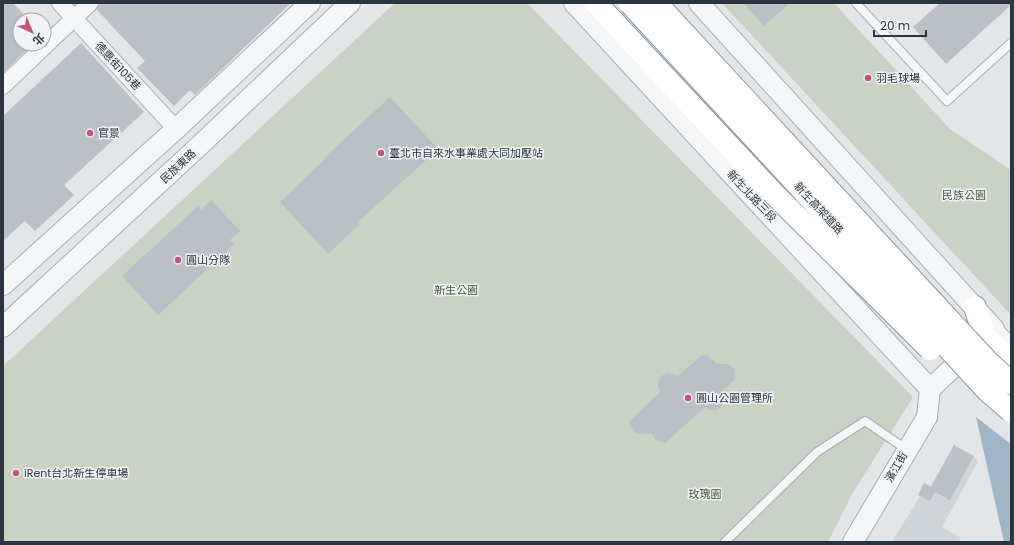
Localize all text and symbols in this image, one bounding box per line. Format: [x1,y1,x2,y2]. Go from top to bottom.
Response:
north arrow [12,12,52,52]
scale bar [874,12,926,38]
text: 20 m [880,17,910,34]
text: 北 [29,30,48,49]
street label: 德惠街105巷 [91,38,145,94]
place label: 羽毛球場 [876,70,920,86]
marker: 羽毛球場 [863,73,873,83]
place label: 官景 [98,125,120,141]
marker: 官景 [85,128,95,138]
street label: 民族東路 [156,145,200,187]
place label: 臺北市自來水事業處大同加壓站 [389,145,543,161]
marker: 臺北市自來水事業處大同加壓站 [376,148,386,158]
street label: 新生北路三段 [724,166,780,226]
street label: 新生高架道路 [791,178,847,238]
park label: 民族公園 [942,187,986,203]
place label: 圓山分隊 [186,252,230,268]
marker: 圓山分隊 [173,255,183,265]
park label: 新生公園 [434,282,478,298]
place label: 圓山公園管理所 [696,390,773,406]
marker: 圓山公園管理所 [683,393,693,403]
street label: 濱江街 [881,449,911,485]
place label: iRent台北新生停車場 [24,465,128,481]
marker: iRent台北新生停車場 [11,468,21,478]
park label: 玫瑰園 [689,486,722,502]

